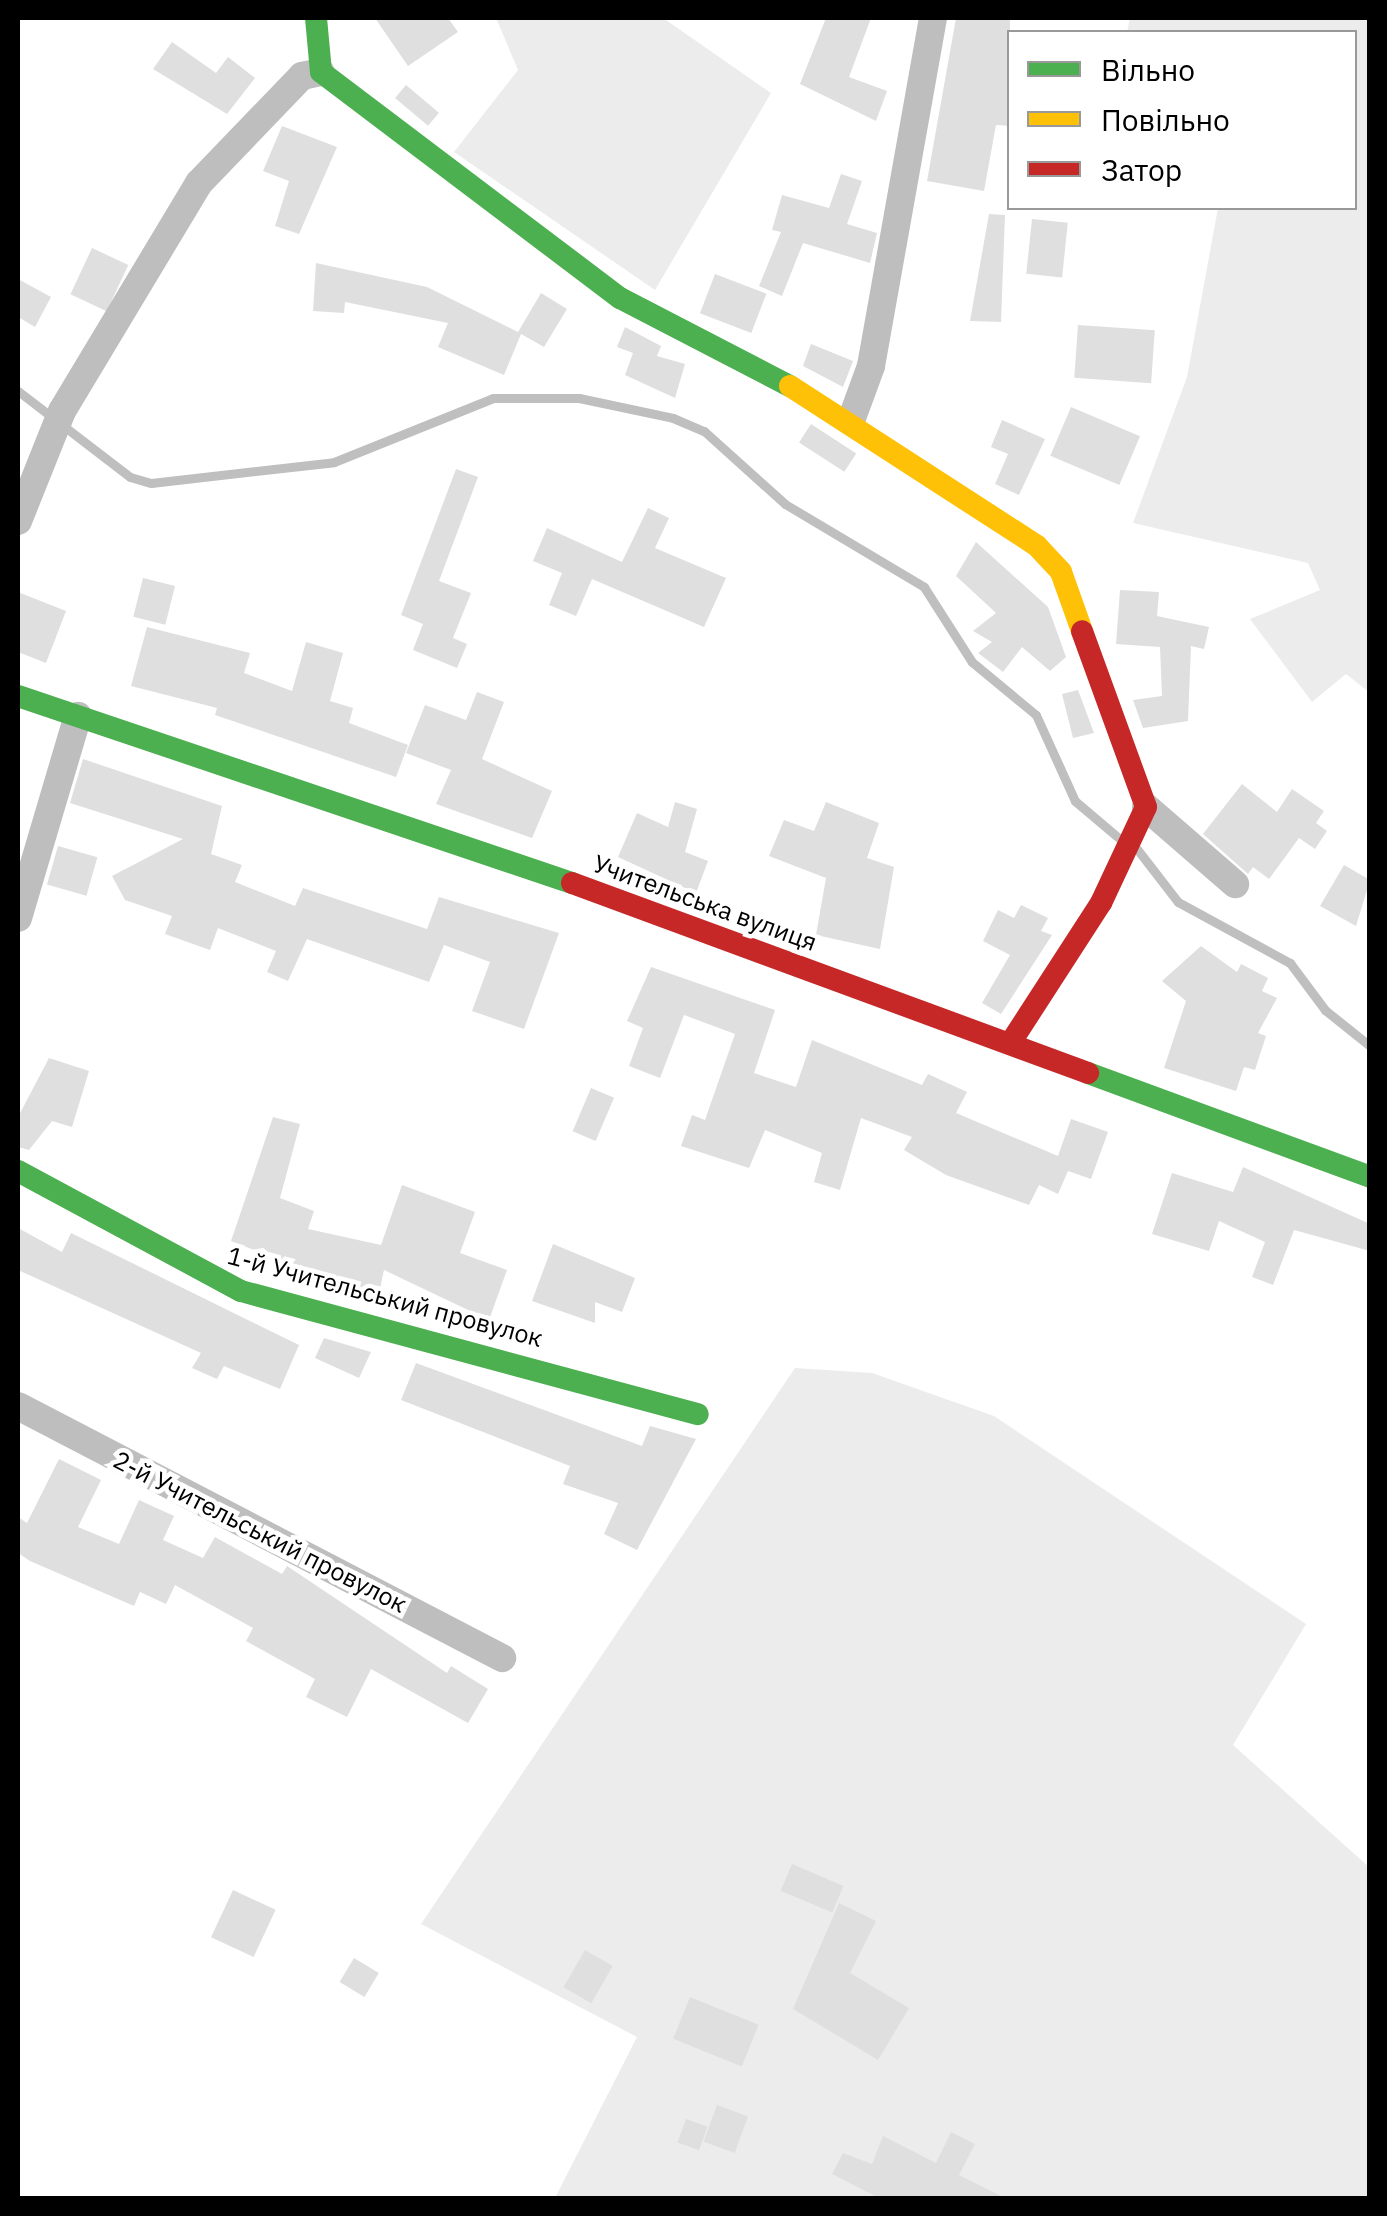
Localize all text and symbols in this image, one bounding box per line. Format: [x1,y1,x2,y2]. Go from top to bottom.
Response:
legend [1007,30,1357,210]
text: Вільно [1101,50,1195,89]
text: Повільно [1101,100,1230,139]
text: Затор [1101,150,1182,189]
street label: Учительська вулиця [589,849,821,957]
street label: 1-й Учительський провулок [224,1240,546,1354]
street label: 2-й Учительський провулок [108,1445,412,1619]

